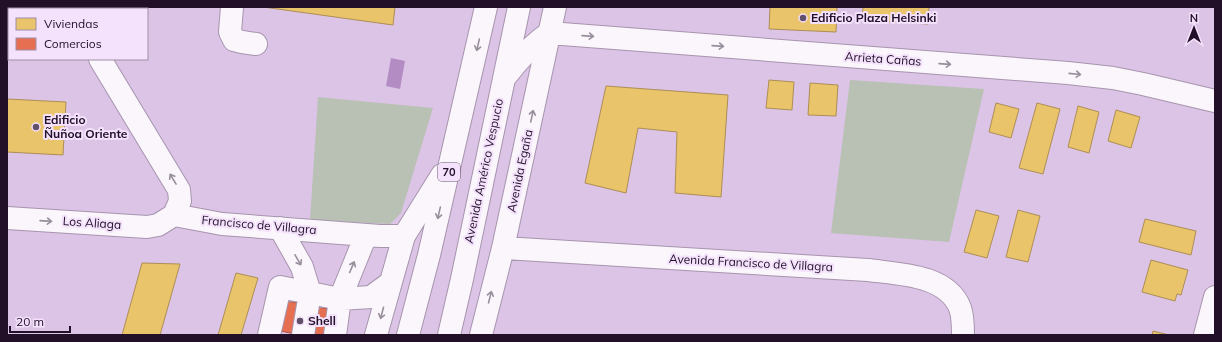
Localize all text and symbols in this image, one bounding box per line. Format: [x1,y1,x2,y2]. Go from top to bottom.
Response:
legend [8,8,148,60]
north arrow [1174,8,1214,48]
place label: Edificio Plaza Helsinki [811,10,936,25]
text: N [1190,11,1198,25]
marker: Edificio Plaza Helsinki [798,13,808,23]
text: Viviendas [44,16,98,31]
one-way arrow [581,32,594,40]
text: Comercios [44,36,102,51]
one-way arrow [473,38,481,51]
one-way arrow [711,42,724,50]
street label: Arrieta Cañas [844,48,922,69]
one-way arrow [938,60,951,67]
one-way arrow [1068,70,1081,78]
street label: Avenida Américo Vespucio [461,97,506,245]
one-way arrow [528,110,536,123]
place label: Edificio Ñuñoa Oriente [44,112,128,141]
marker: Edificio Ñuñoa Oriente [31,122,41,132]
street label: Avenida Egaña [503,128,536,214]
road number: 70 [438,163,460,181]
one-way arrow [168,173,176,185]
one-way arrow [435,206,443,219]
street label: Francisco de Villagra [201,212,317,237]
street label: Los Aliaga [62,213,122,232]
one-way arrow [39,217,52,224]
street label: Avenida Francisco de Villagra [669,251,833,274]
one-way arrow [294,253,302,265]
one-way arrow [349,261,357,273]
one-way arrow [487,291,495,304]
one-way arrow [378,307,385,320]
scale bar [10,308,70,334]
place label: Shell [308,313,336,328]
text: 20 m [16,314,44,329]
marker: Shell [295,316,305,326]

